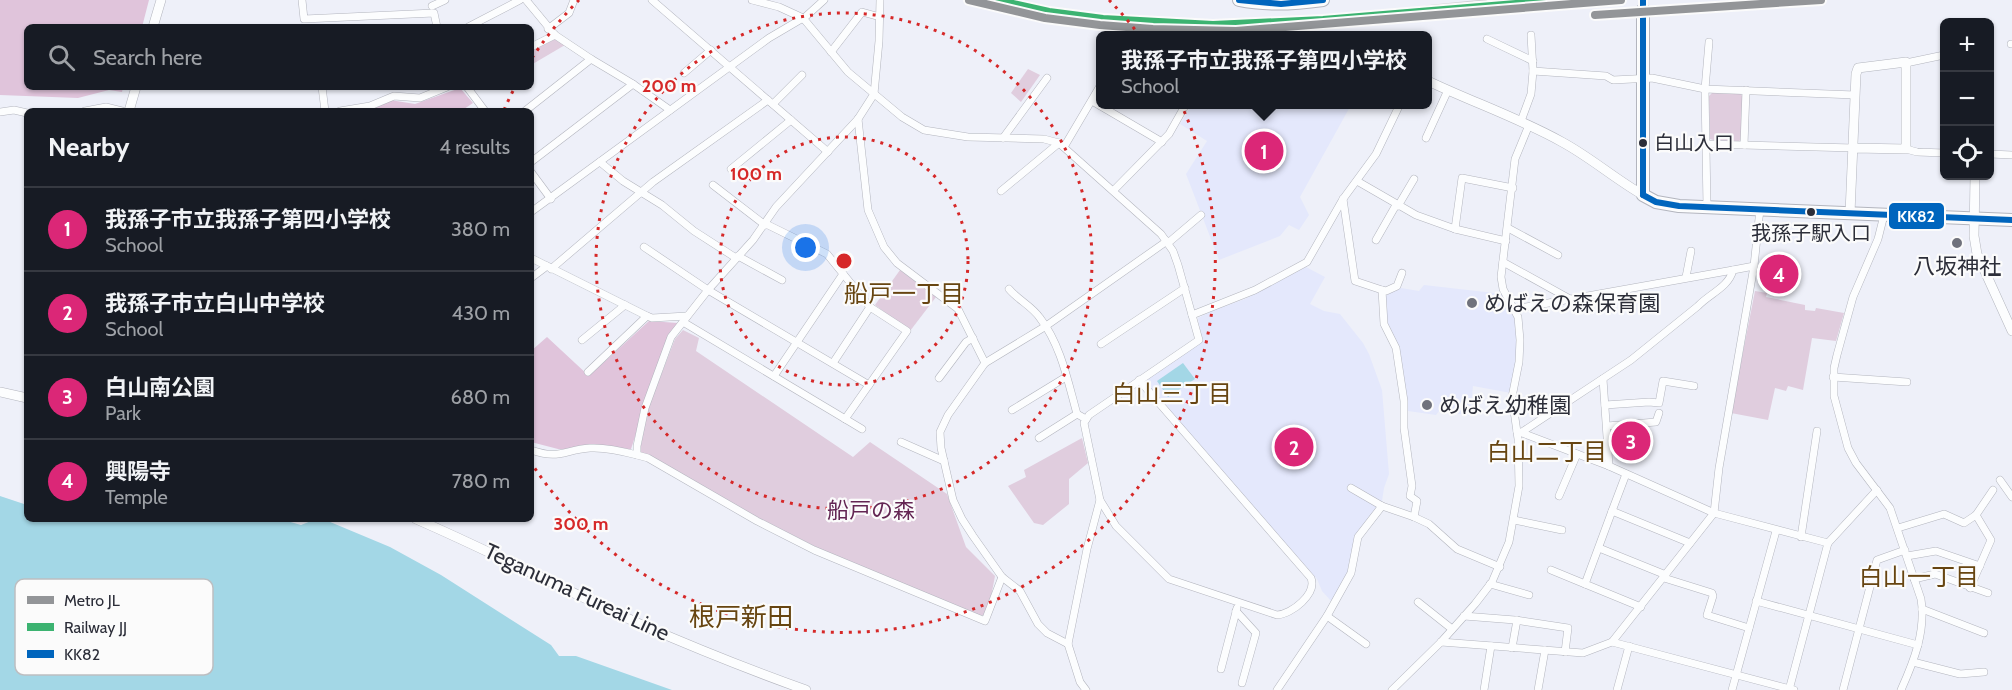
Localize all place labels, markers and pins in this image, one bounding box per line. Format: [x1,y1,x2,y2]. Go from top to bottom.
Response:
pin: 1 [1244,128,1284,174]
place label: 白山入口 [1654,131,1734,155]
marker: 白山入口 [1637,137,1649,149]
marker: 我孫子駅入口 [1805,206,1817,218]
place label: 我孫子駅入口 [1751,221,1871,245]
marker: 八坂神社 [1950,236,1964,250]
centre of rings [834,251,854,271]
pin: 4 [1760,252,1798,296]
place label: 八坂神社 [1913,253,2001,280]
place label: めばえの森保育園 [1484,290,1660,317]
marker: めばえの森保育園 [1465,296,1479,310]
place label: めばえ幼稚園 [1439,392,1571,419]
marker: めばえ幼稚園 [1420,398,1434,412]
pin: 3 [1612,418,1650,464]
pin: 2 [1274,424,1314,470]

